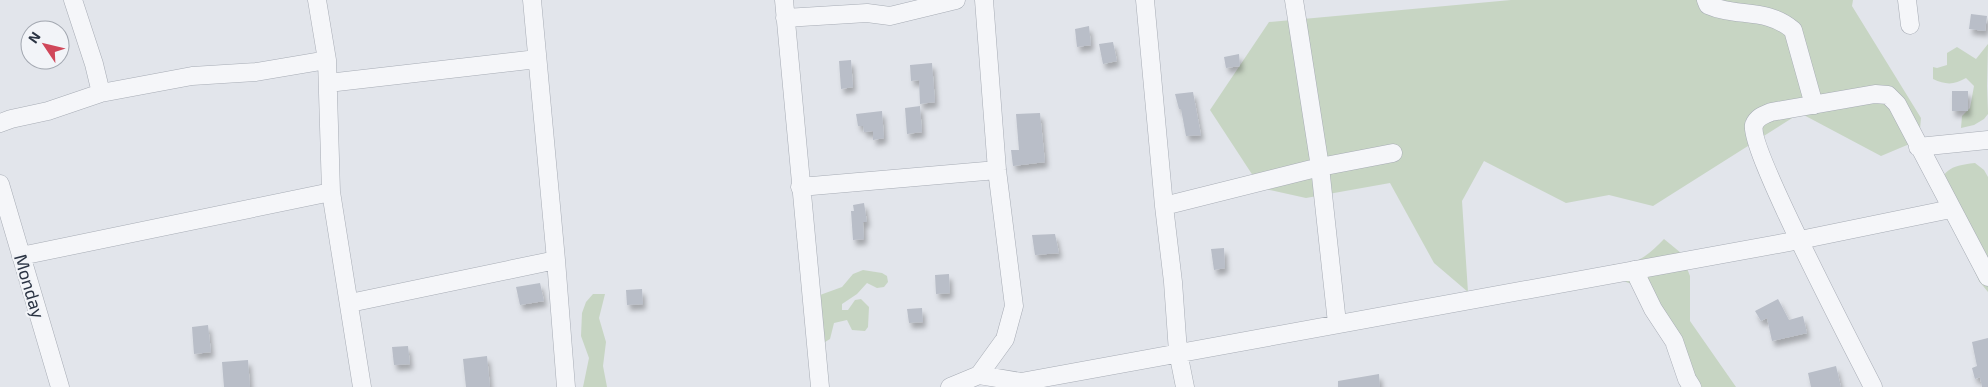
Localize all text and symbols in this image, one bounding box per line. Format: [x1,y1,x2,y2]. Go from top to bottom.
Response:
north arrow [20,20,70,70]
text: N [24,28,44,46]
street label: Monday [10,251,50,321]

